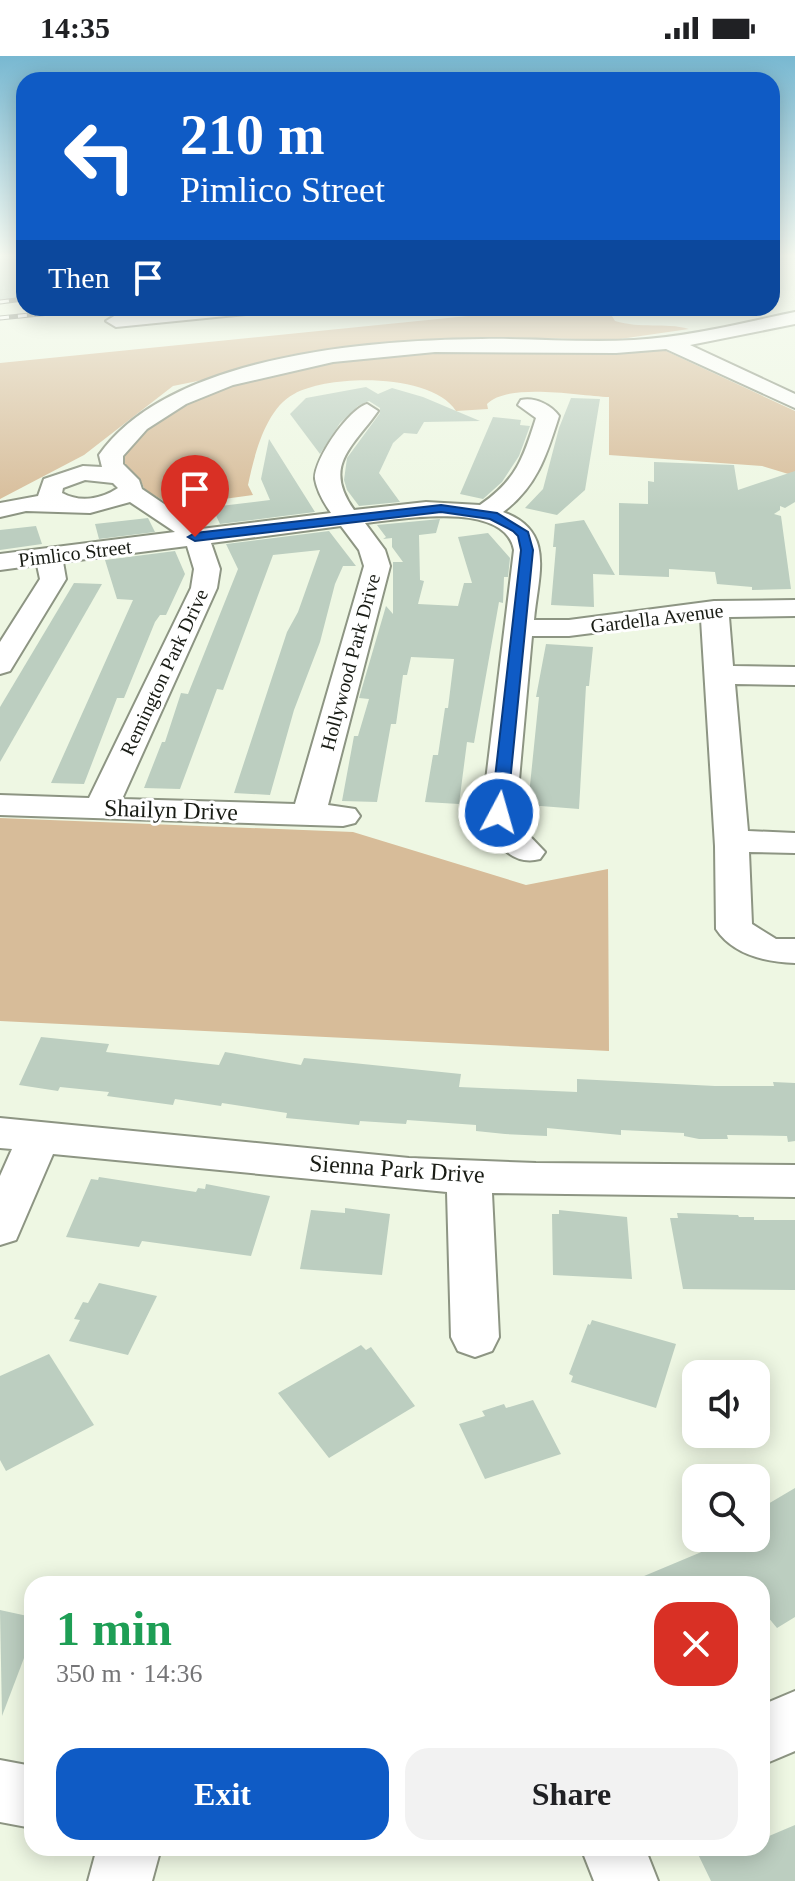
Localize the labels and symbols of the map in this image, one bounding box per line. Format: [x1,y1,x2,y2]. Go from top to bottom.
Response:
pin [161,455,229,537]
street label: Pimlico Street [17,535,133,571]
street label: Hollywood Park Drive [316,571,385,753]
street label: Remington Park Drive [116,585,213,759]
street label: Gardella Avenue [589,599,725,637]
position arrow [457,771,541,855]
street label: Shailyn Drive [104,795,238,825]
street label: Sienna Park Drive [308,1150,486,1188]

